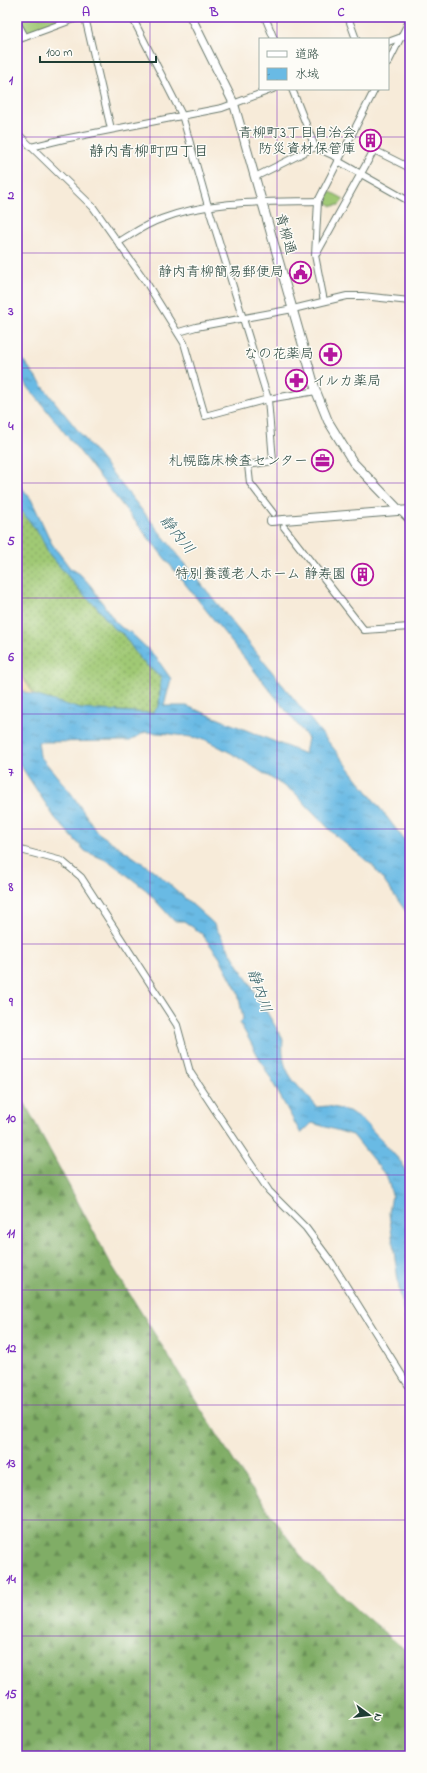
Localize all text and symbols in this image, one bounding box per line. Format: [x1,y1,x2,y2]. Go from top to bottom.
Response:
text: A [82,3,90,22]
text: B [209,3,219,22]
text: C [337,3,345,22]
scale bar [40,38,156,64]
legend [259,38,389,90]
text: 100 m [46,44,73,62]
text: 道路 [295,46,319,64]
text: 水域 [295,66,319,84]
text: 1 [9,71,14,90]
place label: 青柳町3丁目自治会 防災資材保管庫 [238,123,356,160]
building icon: 青柳町3丁目自治会 防災資材保管庫 [358,128,384,154]
district label: 静内青柳町四丁目 [89,141,209,163]
text: 2 [7,186,15,205]
street label: 青柳通 [269,211,301,257]
public building icon: 静内青柳簡易郵便局 [287,259,313,285]
place label: 静内青柳簡易郵便局 [158,262,284,283]
text: 3 [7,302,14,321]
pharmacy icon: なの花薬局 [317,341,343,367]
place label: なの花薬局 [244,344,314,365]
pharmacy icon: イルカ薬局 [284,368,310,394]
place label: イルカ薬局 [312,371,381,392]
text: 4 [7,417,14,436]
office icon: 札幌臨床検査センター [310,448,336,474]
place label: 札幌臨床検査センター [169,451,308,472]
water label: 静内川 [154,511,200,559]
text: 5 [7,532,15,551]
building icon: 特別養護老人ホーム 静寿園 [349,561,375,587]
place label: 特別養護老人ホーム 静寿園 [175,564,346,585]
text: 6 [7,648,14,667]
text: 7 [8,763,14,782]
text: 8 [8,878,14,897]
water label: 静内川 [241,966,277,1016]
text: 9 [8,993,14,1012]
text: 10 [6,1109,16,1128]
text: 11 [7,1224,16,1243]
text: 12 [6,1339,17,1358]
text: 13 [6,1454,16,1473]
text: 14 [6,1570,16,1589]
text: 15 [5,1685,17,1704]
north arrow [349,1695,389,1735]
text: N [369,1712,386,1723]

